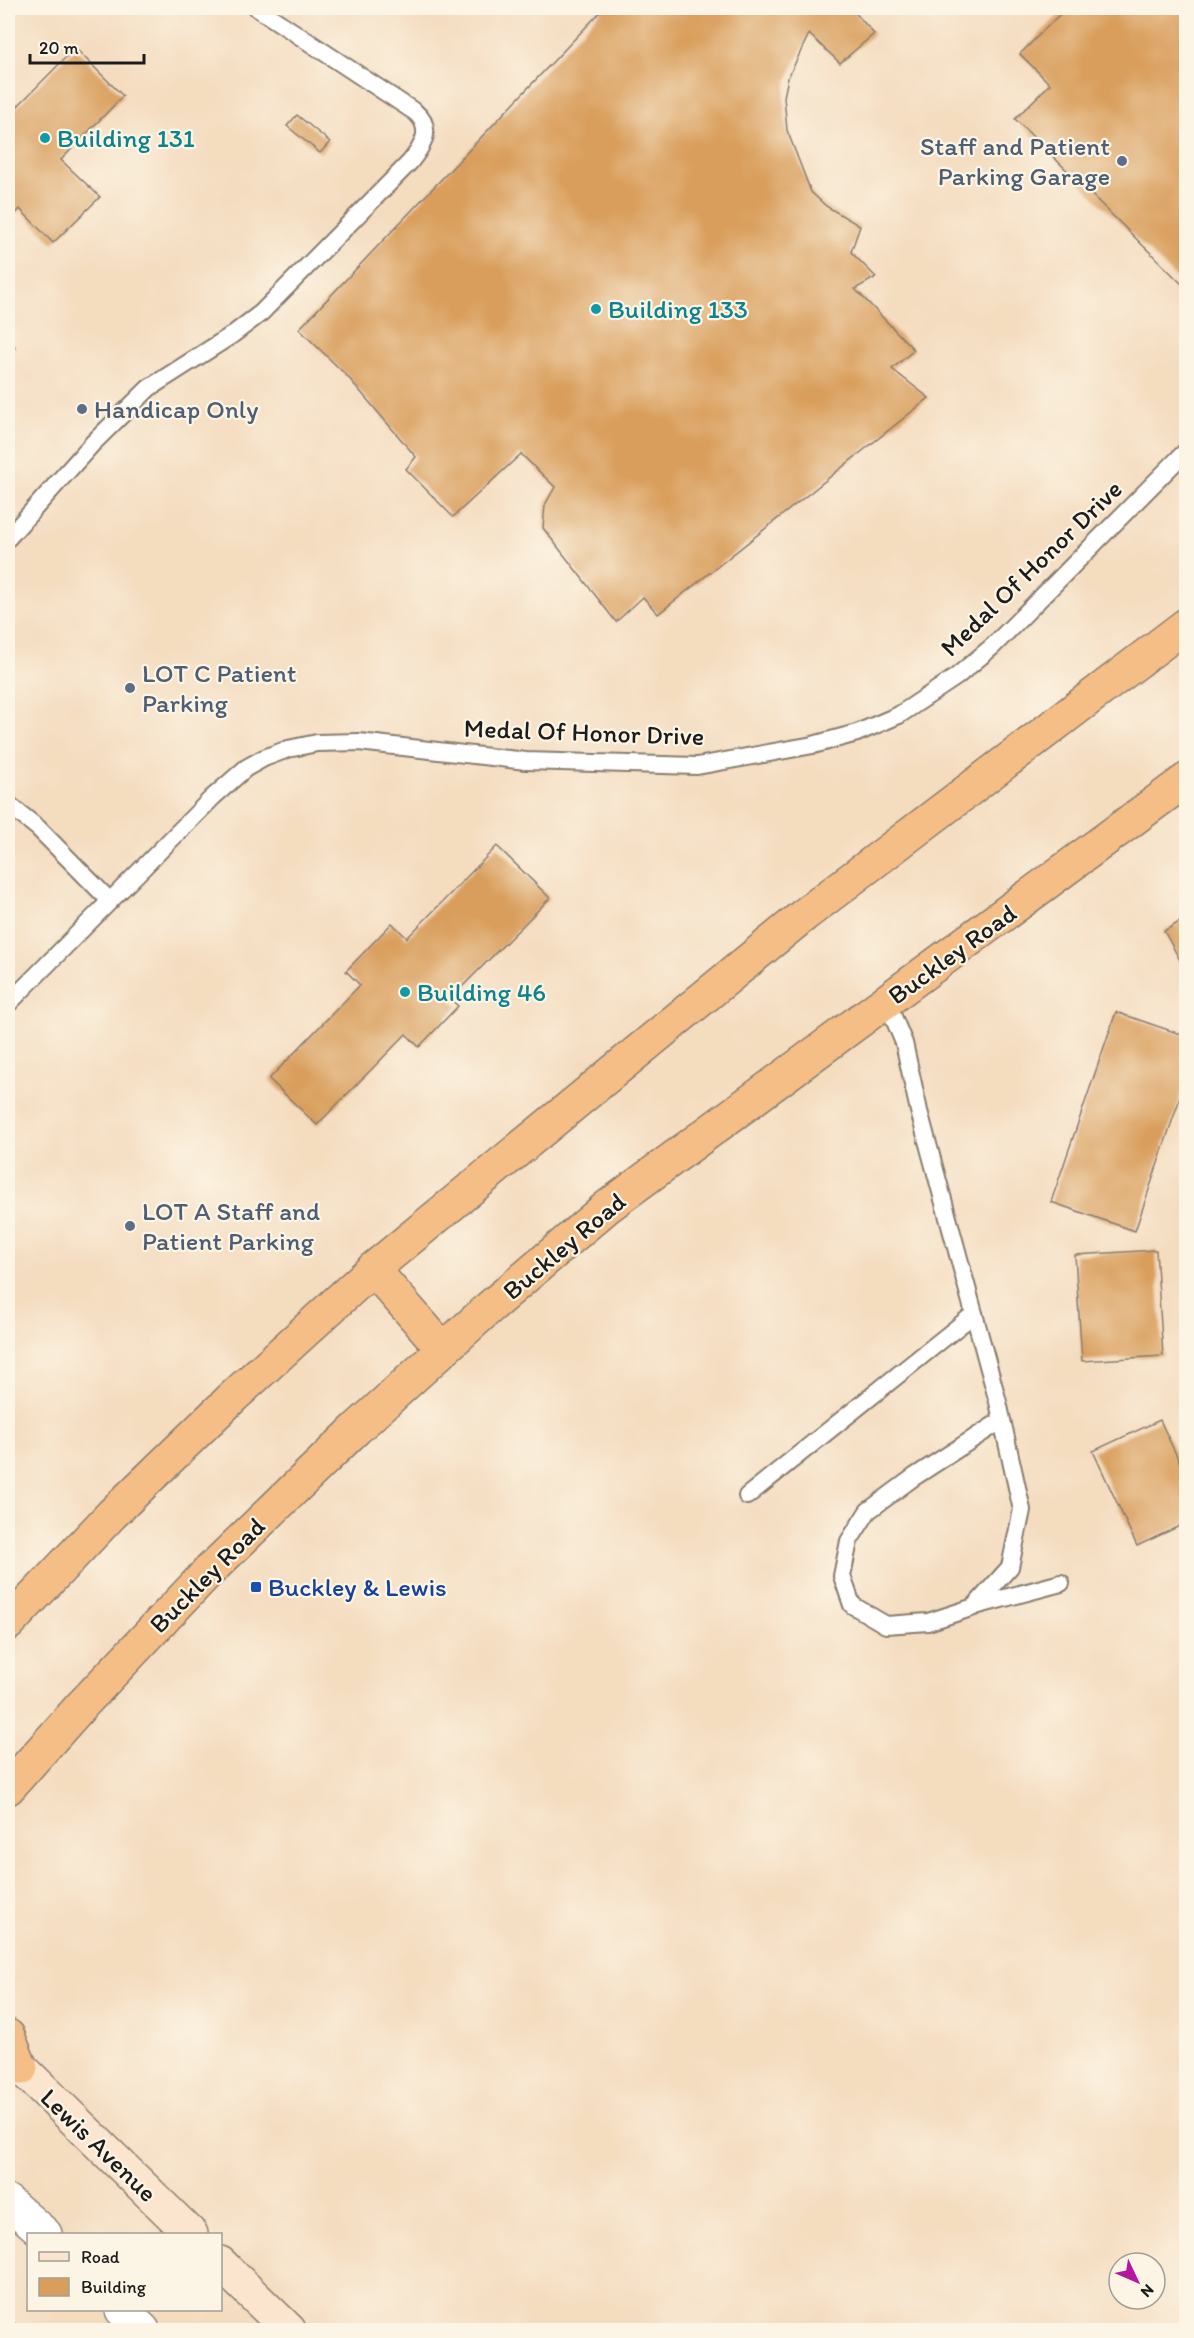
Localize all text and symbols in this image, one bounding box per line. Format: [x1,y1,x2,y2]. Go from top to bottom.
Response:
scale bar [30,27,144,65]
text: 20 m [39,37,79,59]
place label: Building 131 [57,122,195,154]
place label: Staff and Patient Parking Garage [920,130,1110,192]
marker: Building 131 [38,131,52,145]
marker: Staff and Patient Parking Garage [1115,154,1129,168]
place label: Building 133 [608,293,748,325]
marker: Building 133 [589,302,603,316]
place label: Handicap Only [94,393,258,425]
marker: Handicap Only [75,402,89,416]
street label: Medal Of Honor Drive [933,473,1129,663]
place label: LOT C Patient Parking [142,657,297,719]
marker: LOT C Patient Parking [123,681,137,695]
street label: Medal Of Honor Drive [463,712,705,752]
street label: Buckley Road [882,897,1022,1011]
place label: Building 46 [417,976,546,1008]
marker: Building 46 [398,985,412,999]
street label: Buckley Road [496,1185,632,1307]
place label: LOT A Staff and Patient Parking [142,1195,320,1257]
marker: LOT A Staff and Patient Parking [123,1219,137,1233]
street label: Buckley Road [142,1510,272,1640]
place label: Buckley & Lewis [268,1571,447,1603]
marker: Buckley & Lewis [249,1580,263,1594]
street label: Lewis Avenue [34,2081,164,2209]
legend [27,2233,222,2311]
text: Road [81,2246,120,2268]
north arrow [1107,2251,1167,2311]
text: Building [81,2276,147,2298]
text: N [1137,2281,1158,2302]

